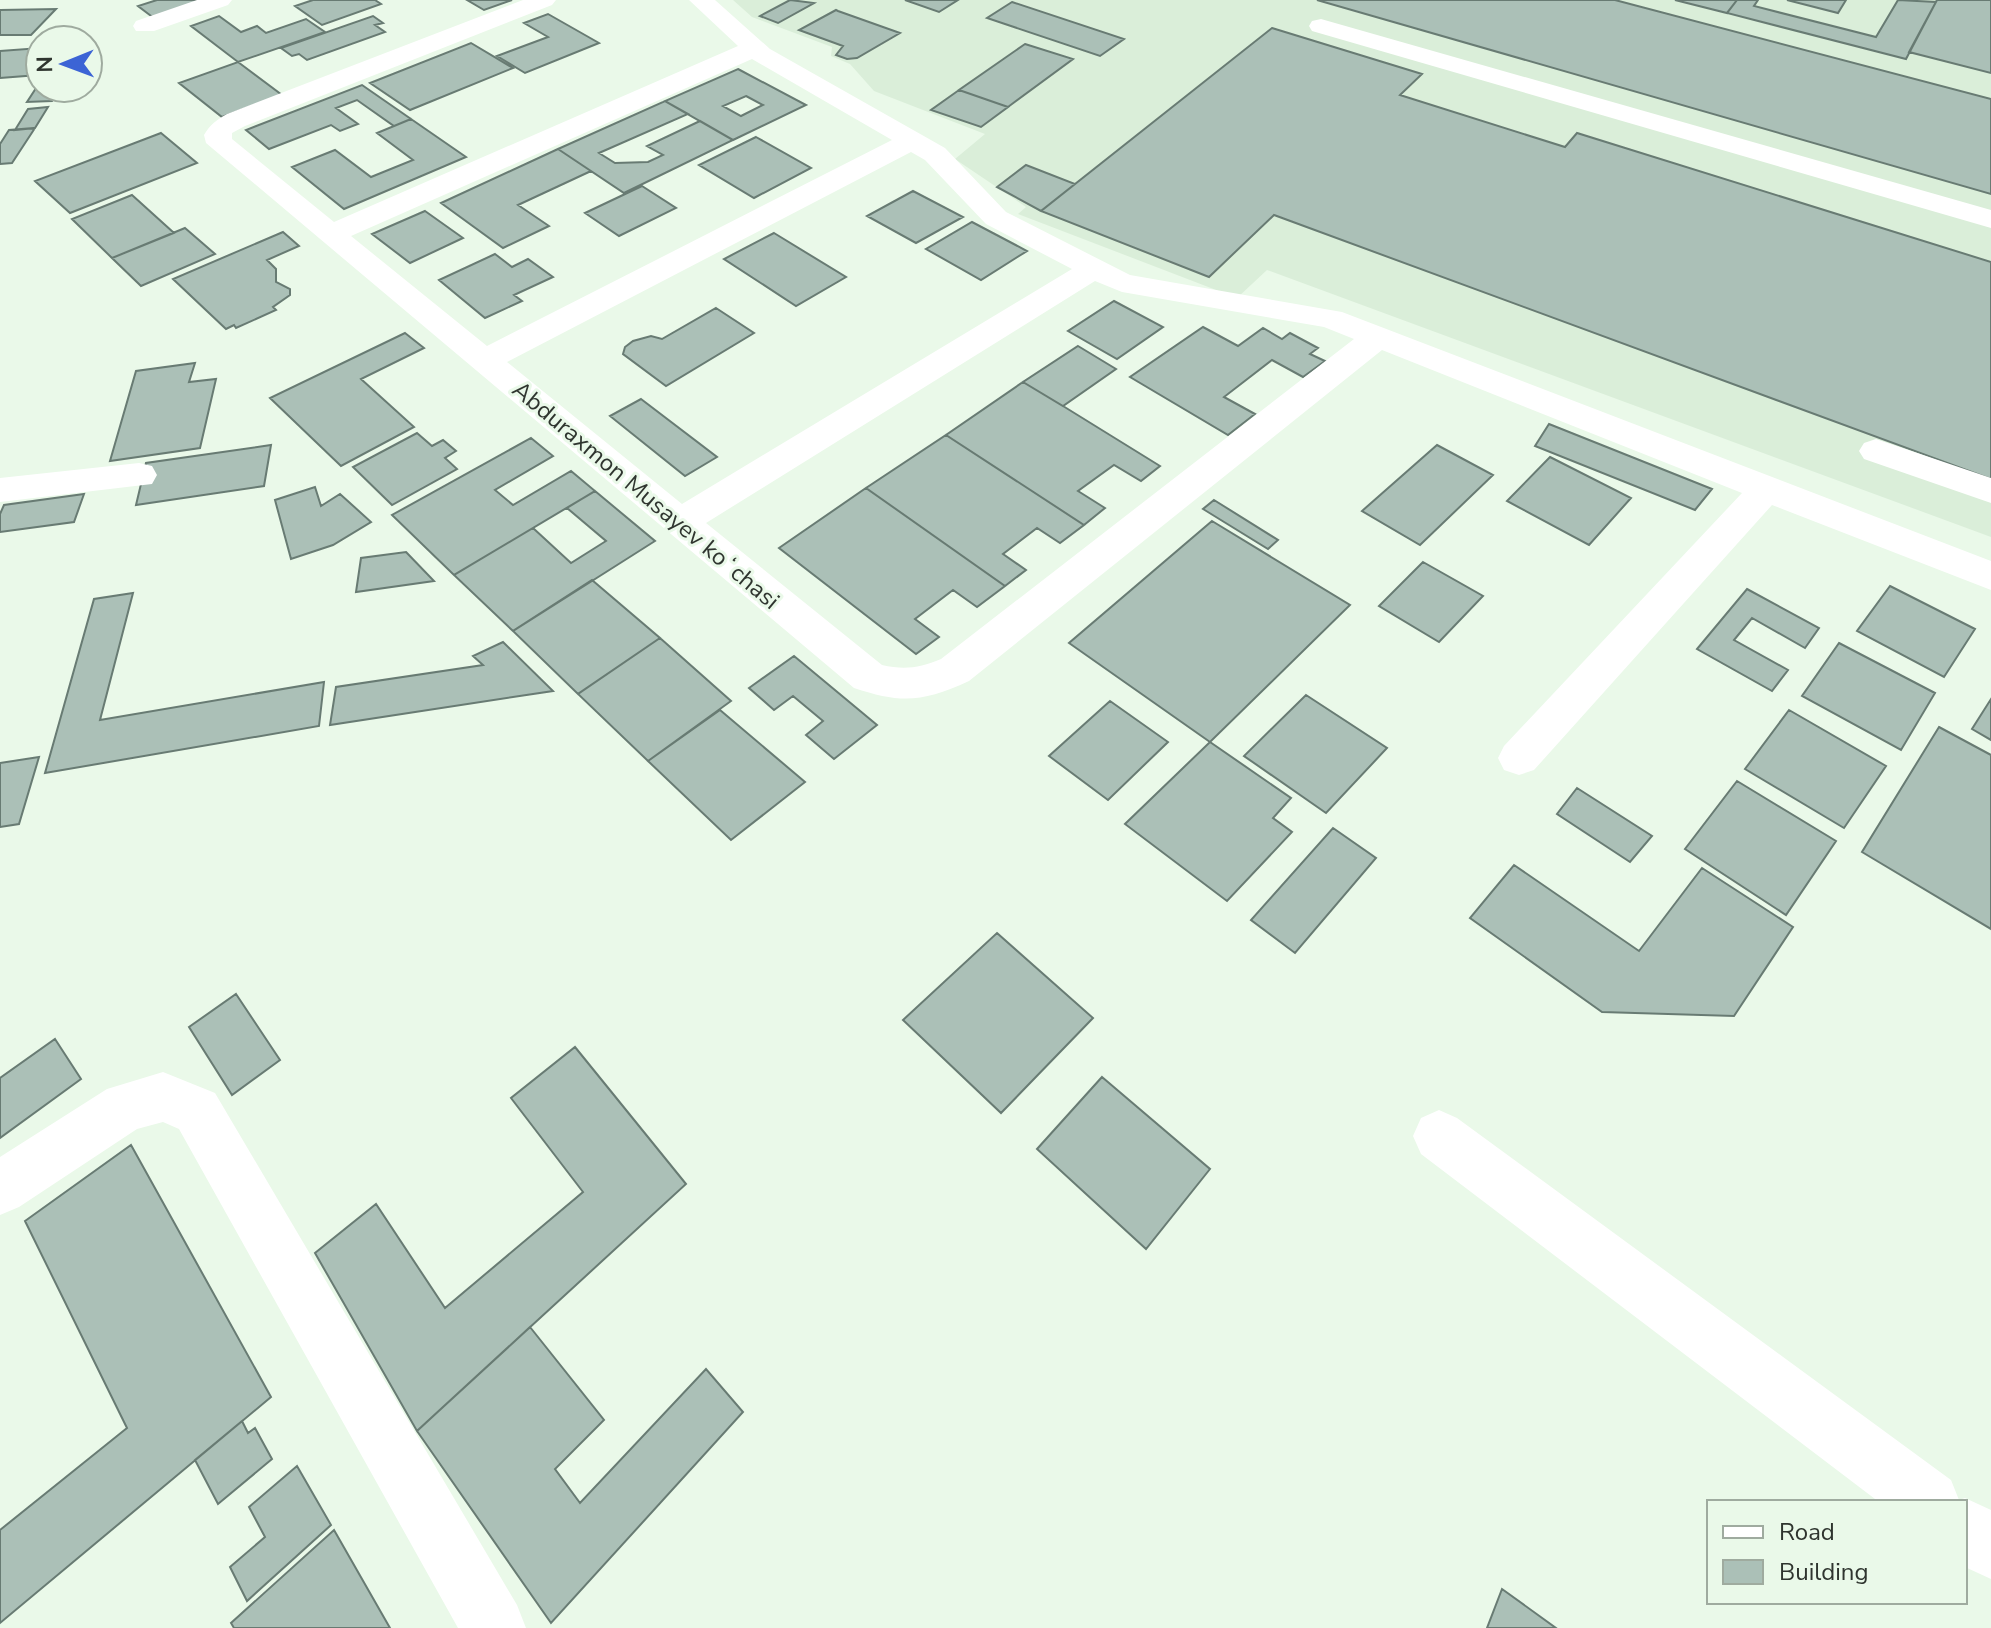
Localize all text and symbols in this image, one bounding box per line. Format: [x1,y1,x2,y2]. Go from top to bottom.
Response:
north arrow [24,24,104,104]
text: N [30,56,60,73]
street label: Abduraxmon Musayev koʻchasi [506,374,786,616]
legend [1707,1500,1967,1604]
text: Road [1779,1516,1835,1548]
text: Building [1779,1556,1869,1588]

